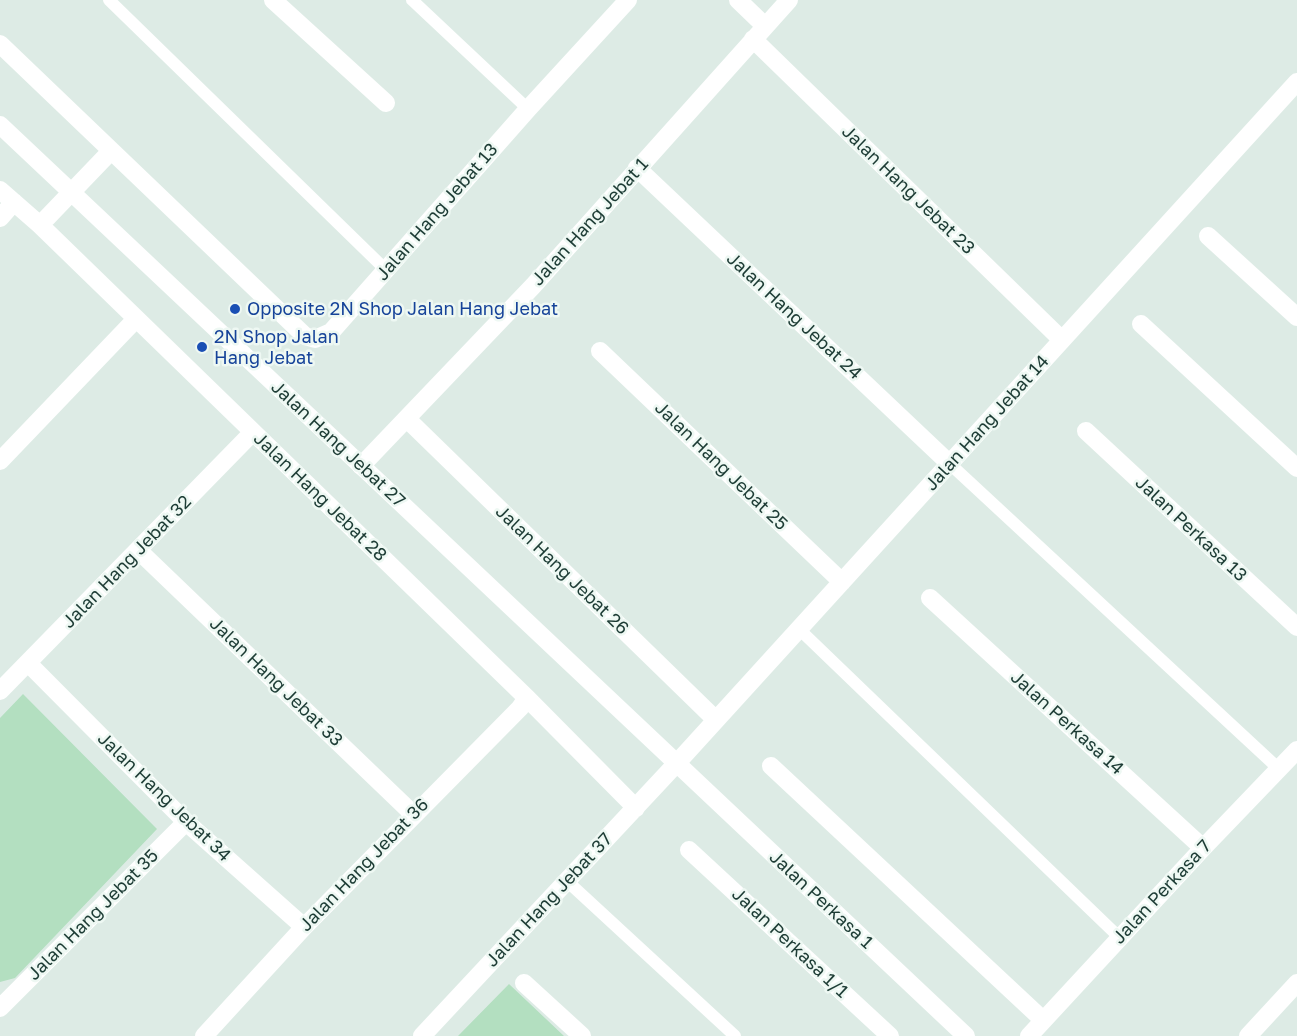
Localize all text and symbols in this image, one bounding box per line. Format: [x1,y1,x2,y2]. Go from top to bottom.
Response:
street label: Jalan Hang Jebat 23 [837,121,979,259]
street label: Jalan Hang Jebat 13 [372,139,502,285]
street label: Jalan Hang Jebat 1 [527,154,653,290]
street label: Jalan Hang Jebat 24 [722,248,866,384]
place label: Opposite 2N Shop Jalan Hang Jebat [247,298,558,320]
marker: Opposite 2N Shop Jalan Hang Jebat [228,302,242,316]
place label: 2N Shop Jalan Hang Jebat [214,326,339,368]
marker: 2N Shop Jalan Hang Jebat [195,340,209,354]
street label: Jalan Hang Jebat 14 [920,351,1054,495]
street label: Jalan Hang Jebat 27 [267,376,409,512]
street label: Jalan Hang Jebat 25 [650,397,792,535]
street label: Jalan Hang Jebat 28 [249,428,391,566]
street label: Jalan Perkasa 13 [1131,472,1251,586]
street label: Jalan Hang Jebat 32 [58,491,196,633]
street label: Jalan Hang Jebat 26 [491,501,633,639]
street label: Jalan Hang Jebat 33 [205,613,347,751]
street label: Jalan Perkasa 14 [1006,667,1128,779]
street label: Jalan Hang Jebat 34 [93,728,235,866]
street label: Jalan Hang Jebat 36 [295,794,433,936]
street label: Jalan Hang Jebat 37 [481,828,617,972]
street label: Jalan Perkasa 7 [1108,835,1216,949]
street label: Jalan Hang Jebat 35 [23,845,163,985]
street label: Jalan Perkasa 1 [765,846,877,954]
street label: Jalan Perkasa 1/1 [727,884,853,1002]

